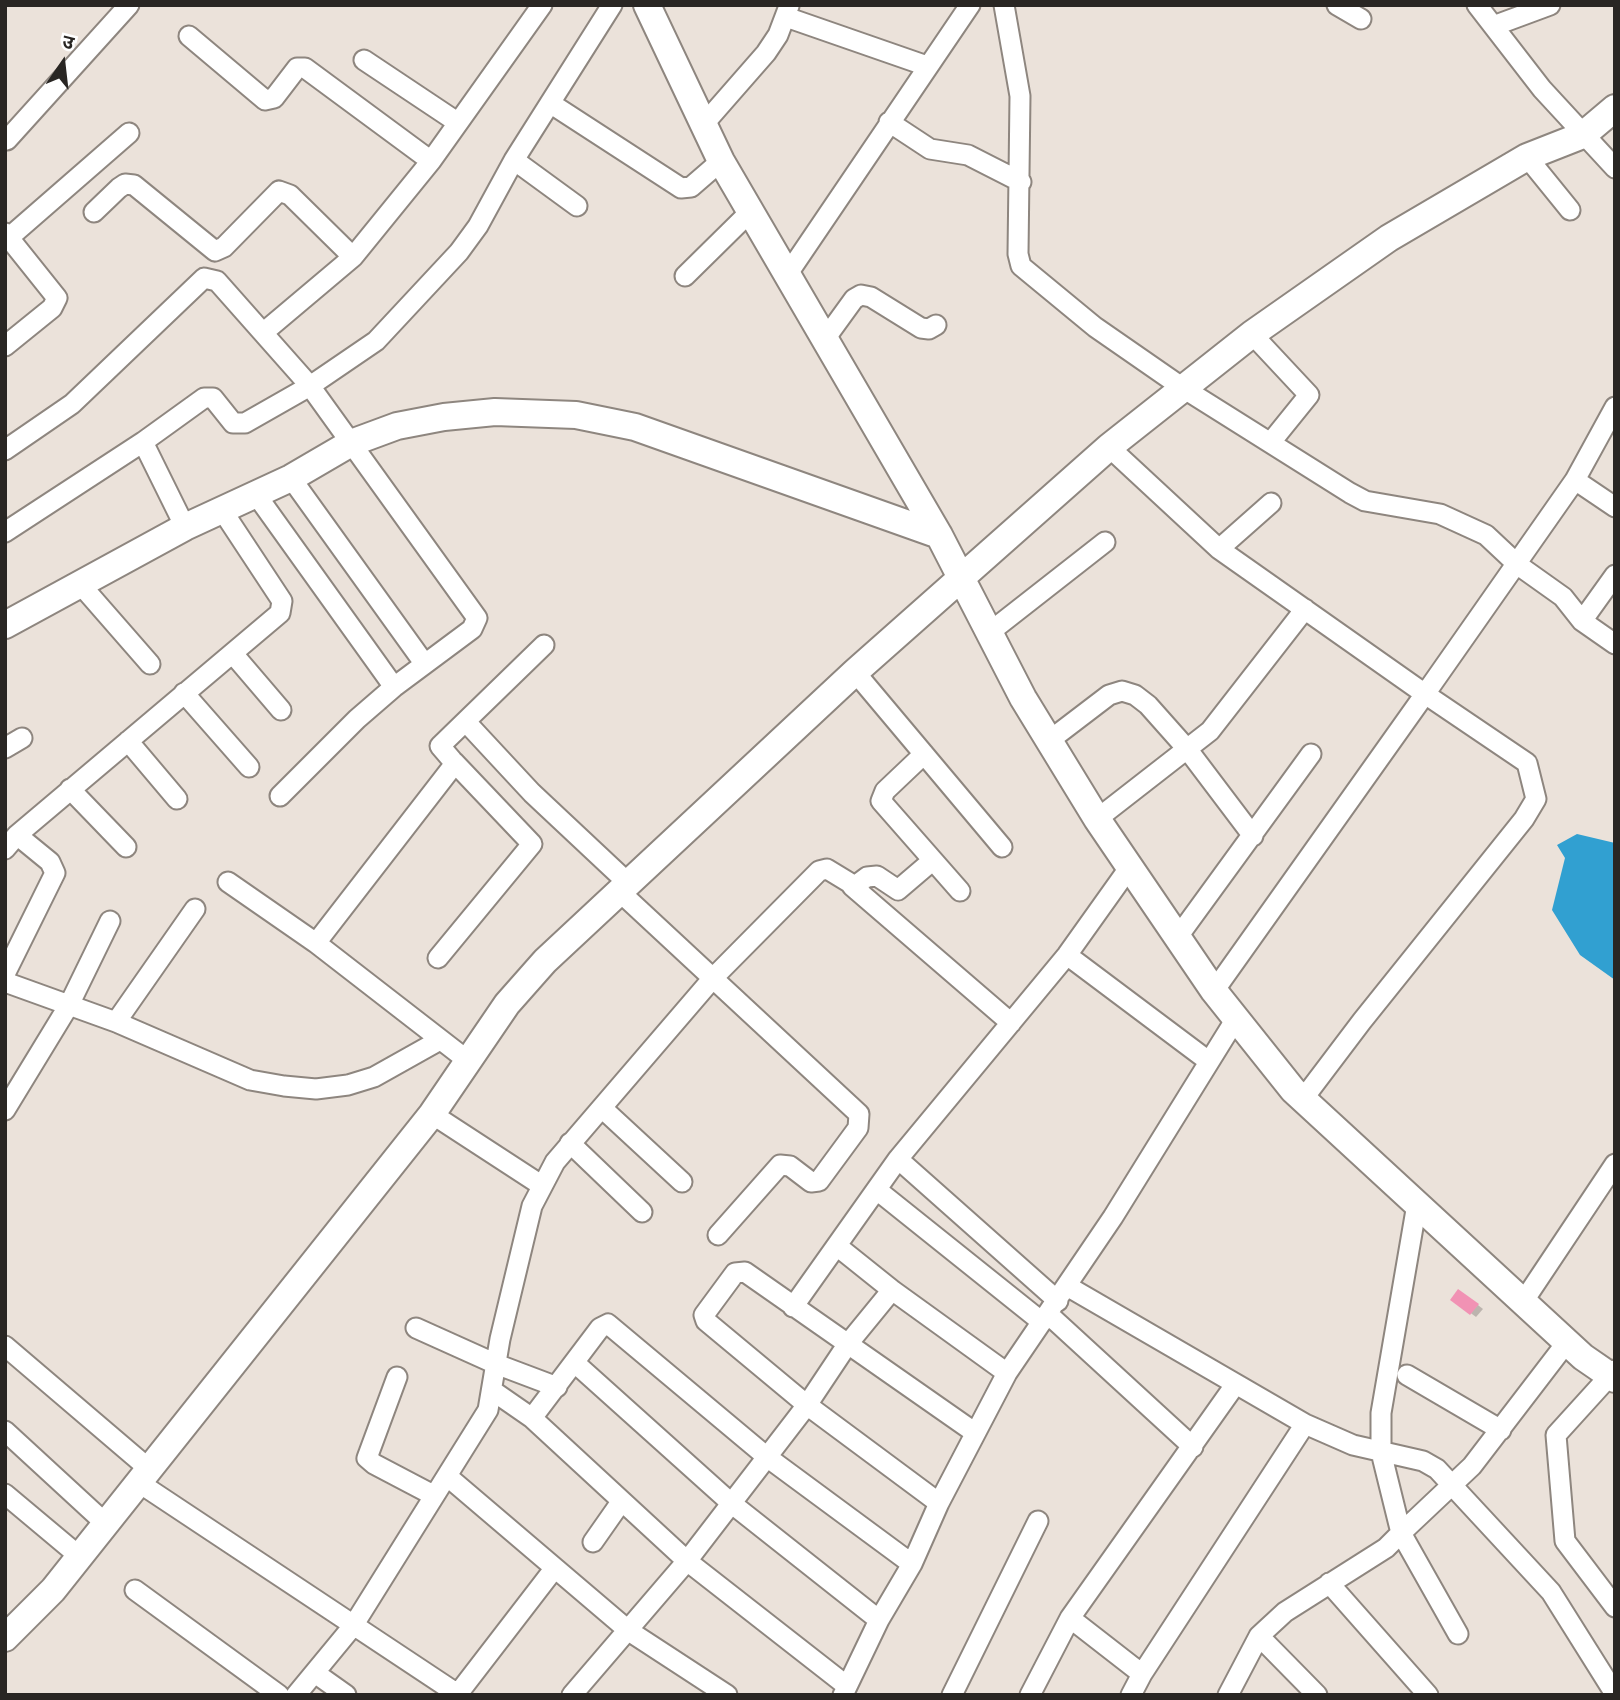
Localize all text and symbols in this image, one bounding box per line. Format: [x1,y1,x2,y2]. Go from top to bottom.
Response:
north arrow [28,28,98,98]
text: उ [60,30,76,55]

